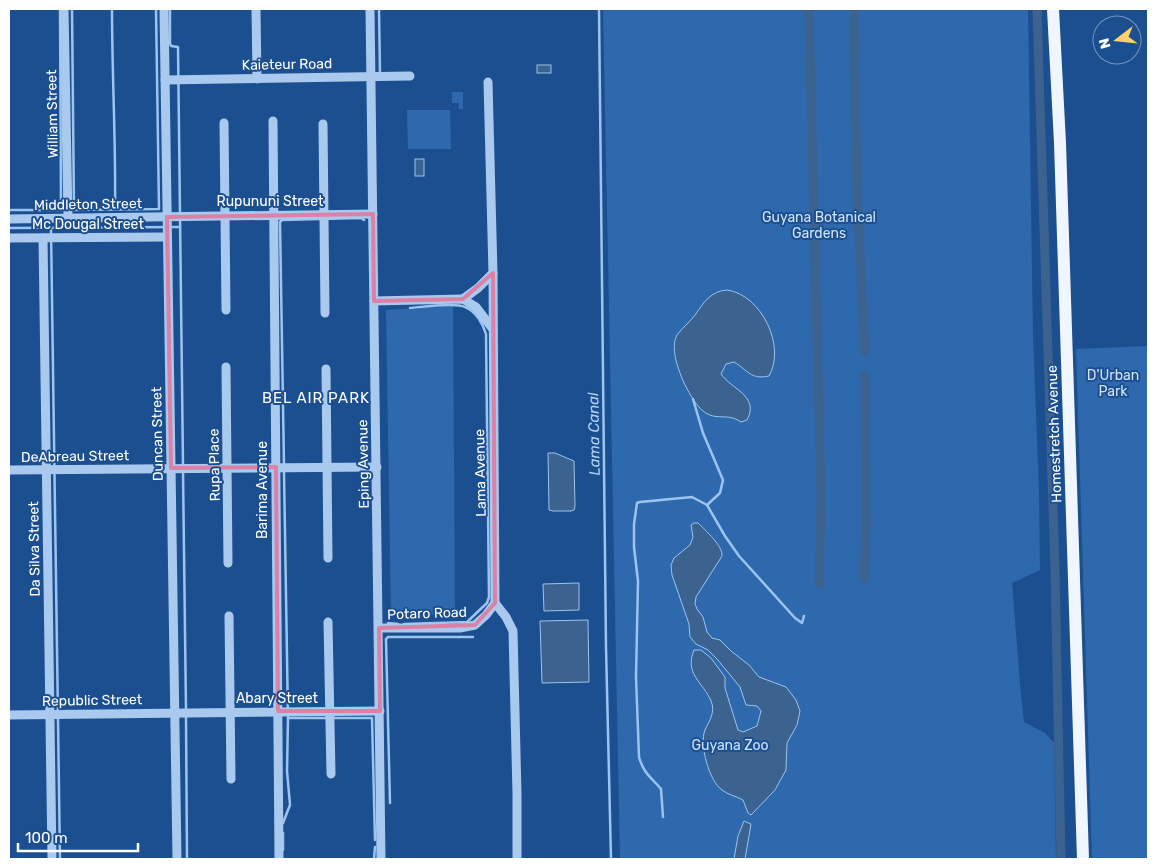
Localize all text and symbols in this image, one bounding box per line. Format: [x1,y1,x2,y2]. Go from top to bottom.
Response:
north arrow [1092,15,1142,65]
text: N [1095,36,1115,51]
street label: Kaieteur Road [242,55,332,74]
street label: William Street [43,69,62,159]
street label: Rupununi Street [216,193,324,210]
street label: Middleton Street [34,195,143,214]
park label: Guyana Botanical Gardens [762,209,876,242]
street label: Mc Dougal Street [32,216,144,233]
street label: Homestretch Avenue [1044,365,1065,503]
park label: D'Urban Park [1087,367,1139,400]
street label: Duncan Street [148,386,167,481]
district label: BEL AIR PARK [262,389,370,407]
water label: Lama Canal [584,392,604,476]
street label: Eping Avenue [354,419,373,509]
street label: Rupa Place [205,428,224,502]
street label: Lama Avenue [471,429,490,517]
street label: Barima Avenue [254,441,271,539]
street label: DeAbreau Street [21,447,130,466]
street label: Da Silva Street [25,501,44,597]
street label: Potaro Road [387,604,467,623]
street label: Abary Street [236,690,319,707]
street label: Republic Street [42,691,143,710]
park label: Guyana Zoo [691,737,769,754]
scale bar [18,820,138,852]
text: 100 m [25,829,67,847]

